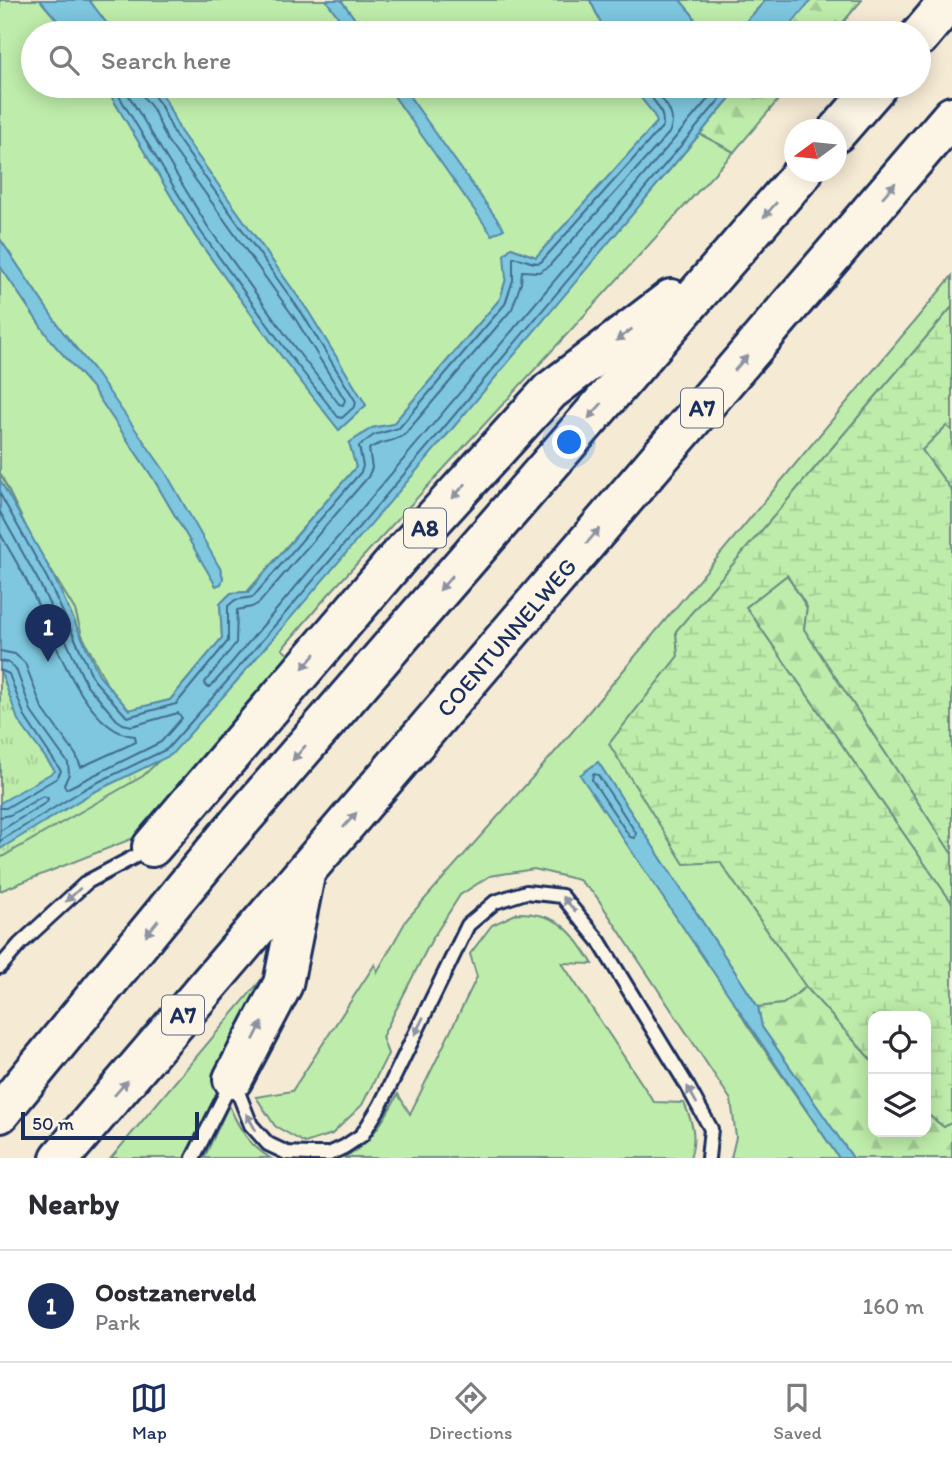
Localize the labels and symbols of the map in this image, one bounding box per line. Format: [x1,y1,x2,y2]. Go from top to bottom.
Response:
north arrow [784,119,847,182]
one-way arrow [881,182,896,199]
one-way arrow [763,202,778,219]
one-way arrow [615,327,633,341]
one-way arrow [733,354,749,372]
road number: A7 [681,388,723,428]
one-way arrow [588,403,603,420]
your location [552,425,586,459]
one-way arrow [451,482,467,500]
road number: A8 [404,508,446,548]
one-way arrow [585,527,601,545]
street label: COENTUNNELWEG [430,551,582,722]
one-way arrow [438,574,454,592]
pin: 1 [25,604,71,662]
one-way arrow [302,653,317,670]
one-way arrow [292,745,307,762]
one-way arrow [342,811,357,828]
one-way arrow [64,887,82,903]
one-way arrow [561,896,577,913]
one-way arrow [145,918,160,936]
road number: A7 [162,996,204,1034]
one-way arrow [413,1016,425,1036]
one-way arrow [252,1021,263,1041]
one-way arrow [113,1079,128,1096]
one-way arrow [686,1085,698,1104]
scale bar [21,1109,200,1141]
one-way arrow [245,1112,257,1131]

